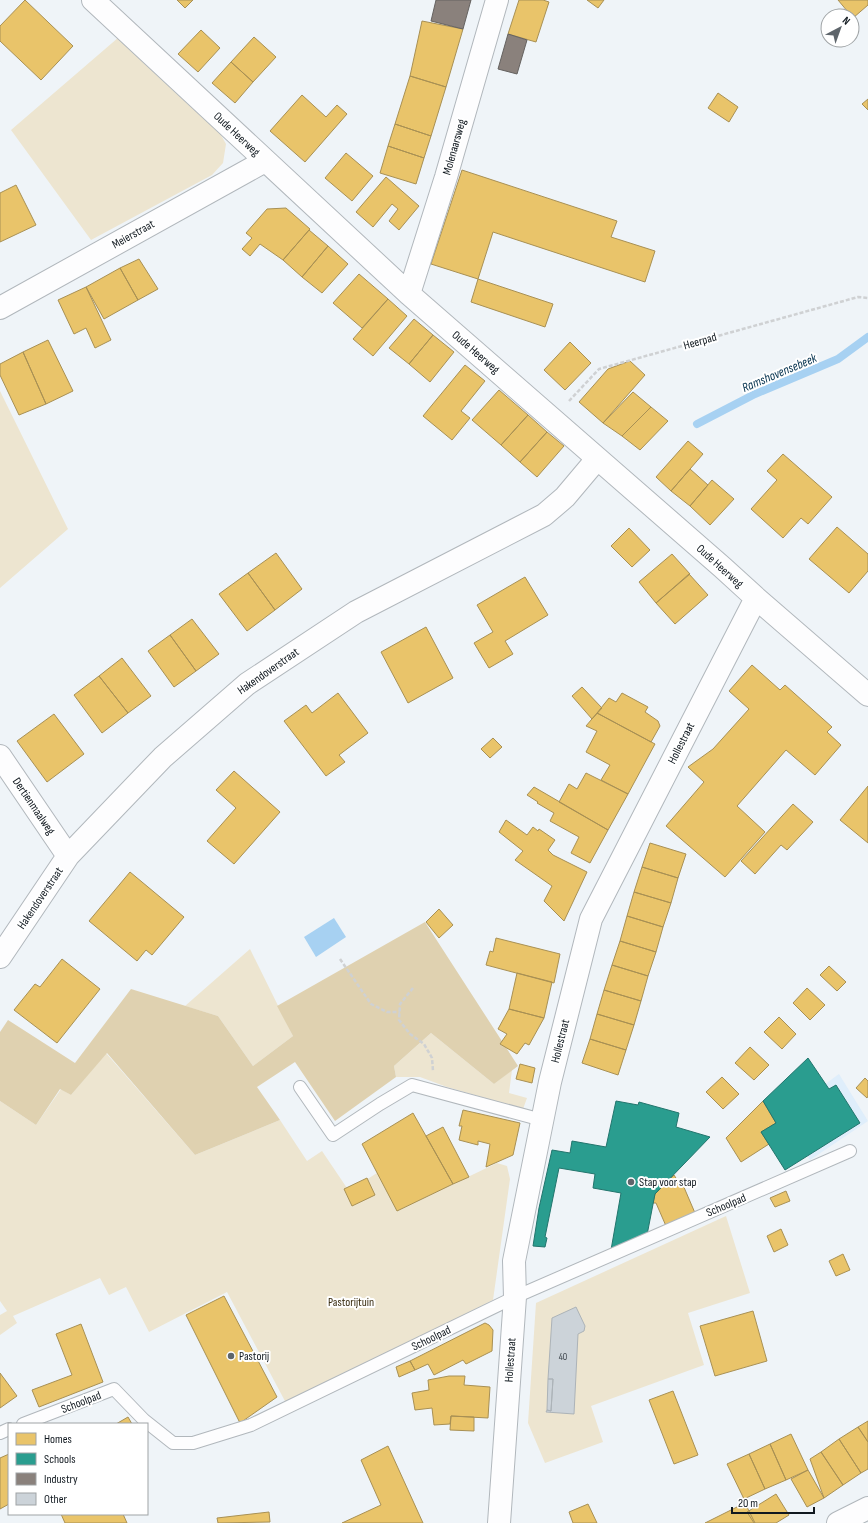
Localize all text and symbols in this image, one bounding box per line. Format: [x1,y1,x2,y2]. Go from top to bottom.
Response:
north arrow [820,8,860,48]
text: N [840,14,853,28]
street label: Oude Heerweg [210,109,263,160]
street label: Molenaarsweg [439,117,470,177]
street label: Meierstraat [109,216,157,252]
street label: Oude Heerweg [449,328,503,377]
street label: Heerpad [682,330,718,353]
water label: Ramshovensebeek [740,350,820,396]
street label: Oude Heerweg [693,541,747,592]
street label: Hakendoverstraat [235,645,302,698]
street label: Hollestraat [665,720,698,766]
street label: Dertienmaalweg [9,775,58,838]
street label: Hakendoverstraat [14,864,67,932]
street label: Hollestraat [548,1017,573,1065]
place label: Stap voor stap [639,1175,697,1190]
marker: Stap voor stap [626,1177,636,1187]
street label: Schoolpad [704,1190,748,1221]
park label: Pastorijtuin [328,1295,374,1310]
street label: Schoolpad [409,1323,453,1354]
street label: Hollestraat [501,1337,520,1383]
place label: Pastorij [239,1349,269,1364]
marker: Pastorij [226,1351,236,1361]
house number: 40 [559,1351,567,1363]
street label: Schoolpad [59,1388,103,1417]
legend [8,1423,148,1515]
text: Homes [44,1432,72,1447]
text: Schools [44,1452,76,1467]
text: Industry [44,1472,78,1487]
scale bar [732,1489,814,1515]
text: Other [44,1492,68,1507]
text: 20 m [738,1496,758,1511]

